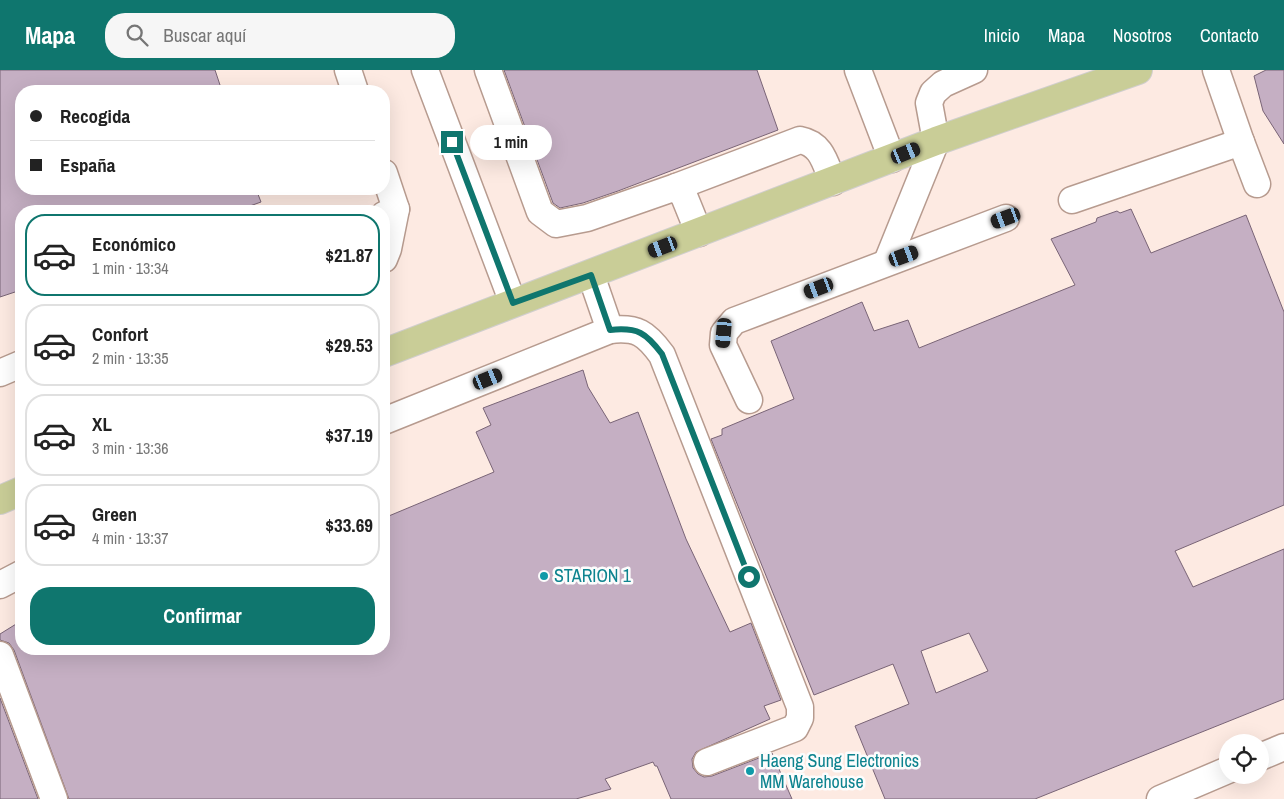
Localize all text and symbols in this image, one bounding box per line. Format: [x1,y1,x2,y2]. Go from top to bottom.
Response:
search box [105,13,455,58]
text: Mapa [25,19,75,51]
icon: search [123,21,151,49]
text: Buscar aquí [163,22,246,48]
text: Inicio [984,23,1020,48]
text: Mapa [1048,23,1085,48]
text: Nosotros [1113,23,1172,48]
text: Contacto [1200,23,1259,48]
text: Recogida [60,103,130,129]
callout: 1 min [470,124,552,160]
route end [441,131,463,153]
text: 1 min [494,131,528,153]
car [889,140,922,166]
text: España [60,152,115,178]
car [989,206,1022,230]
text: Económico [92,231,176,257]
icon: car [32,233,77,278]
car [646,235,679,259]
text: $21.87 [325,242,373,268]
car [887,244,920,268]
text: 1 min · 13:34 [92,257,169,279]
car [802,276,835,300]
car [715,317,732,349]
text: Confort [92,321,148,347]
icon: car [32,323,77,368]
text: $29.53 [325,332,373,358]
text: 2 min · 13:35 [92,347,169,369]
car [471,366,504,392]
text: XL [92,411,112,437]
icon: car [32,413,77,458]
text: $37.19 [325,422,373,448]
text: 3 min · 13:36 [92,437,169,459]
text: Green [92,501,137,527]
icon: car [32,503,77,548]
text: $33.69 [325,512,373,538]
text: 4 min · 13:37 [92,527,169,549]
place label: STARION 1 [554,563,632,588]
route start [738,566,760,588]
marker: STARION 1 [538,570,550,582]
button: Confirmar [30,587,375,645]
map controls [1219,734,1269,784]
button: locate [1219,734,1269,784]
place label: Haeng Sung Electronics MM Warehouse [760,748,919,794]
marker: Haeng Sung Electronics MM Warehouse [744,765,756,777]

